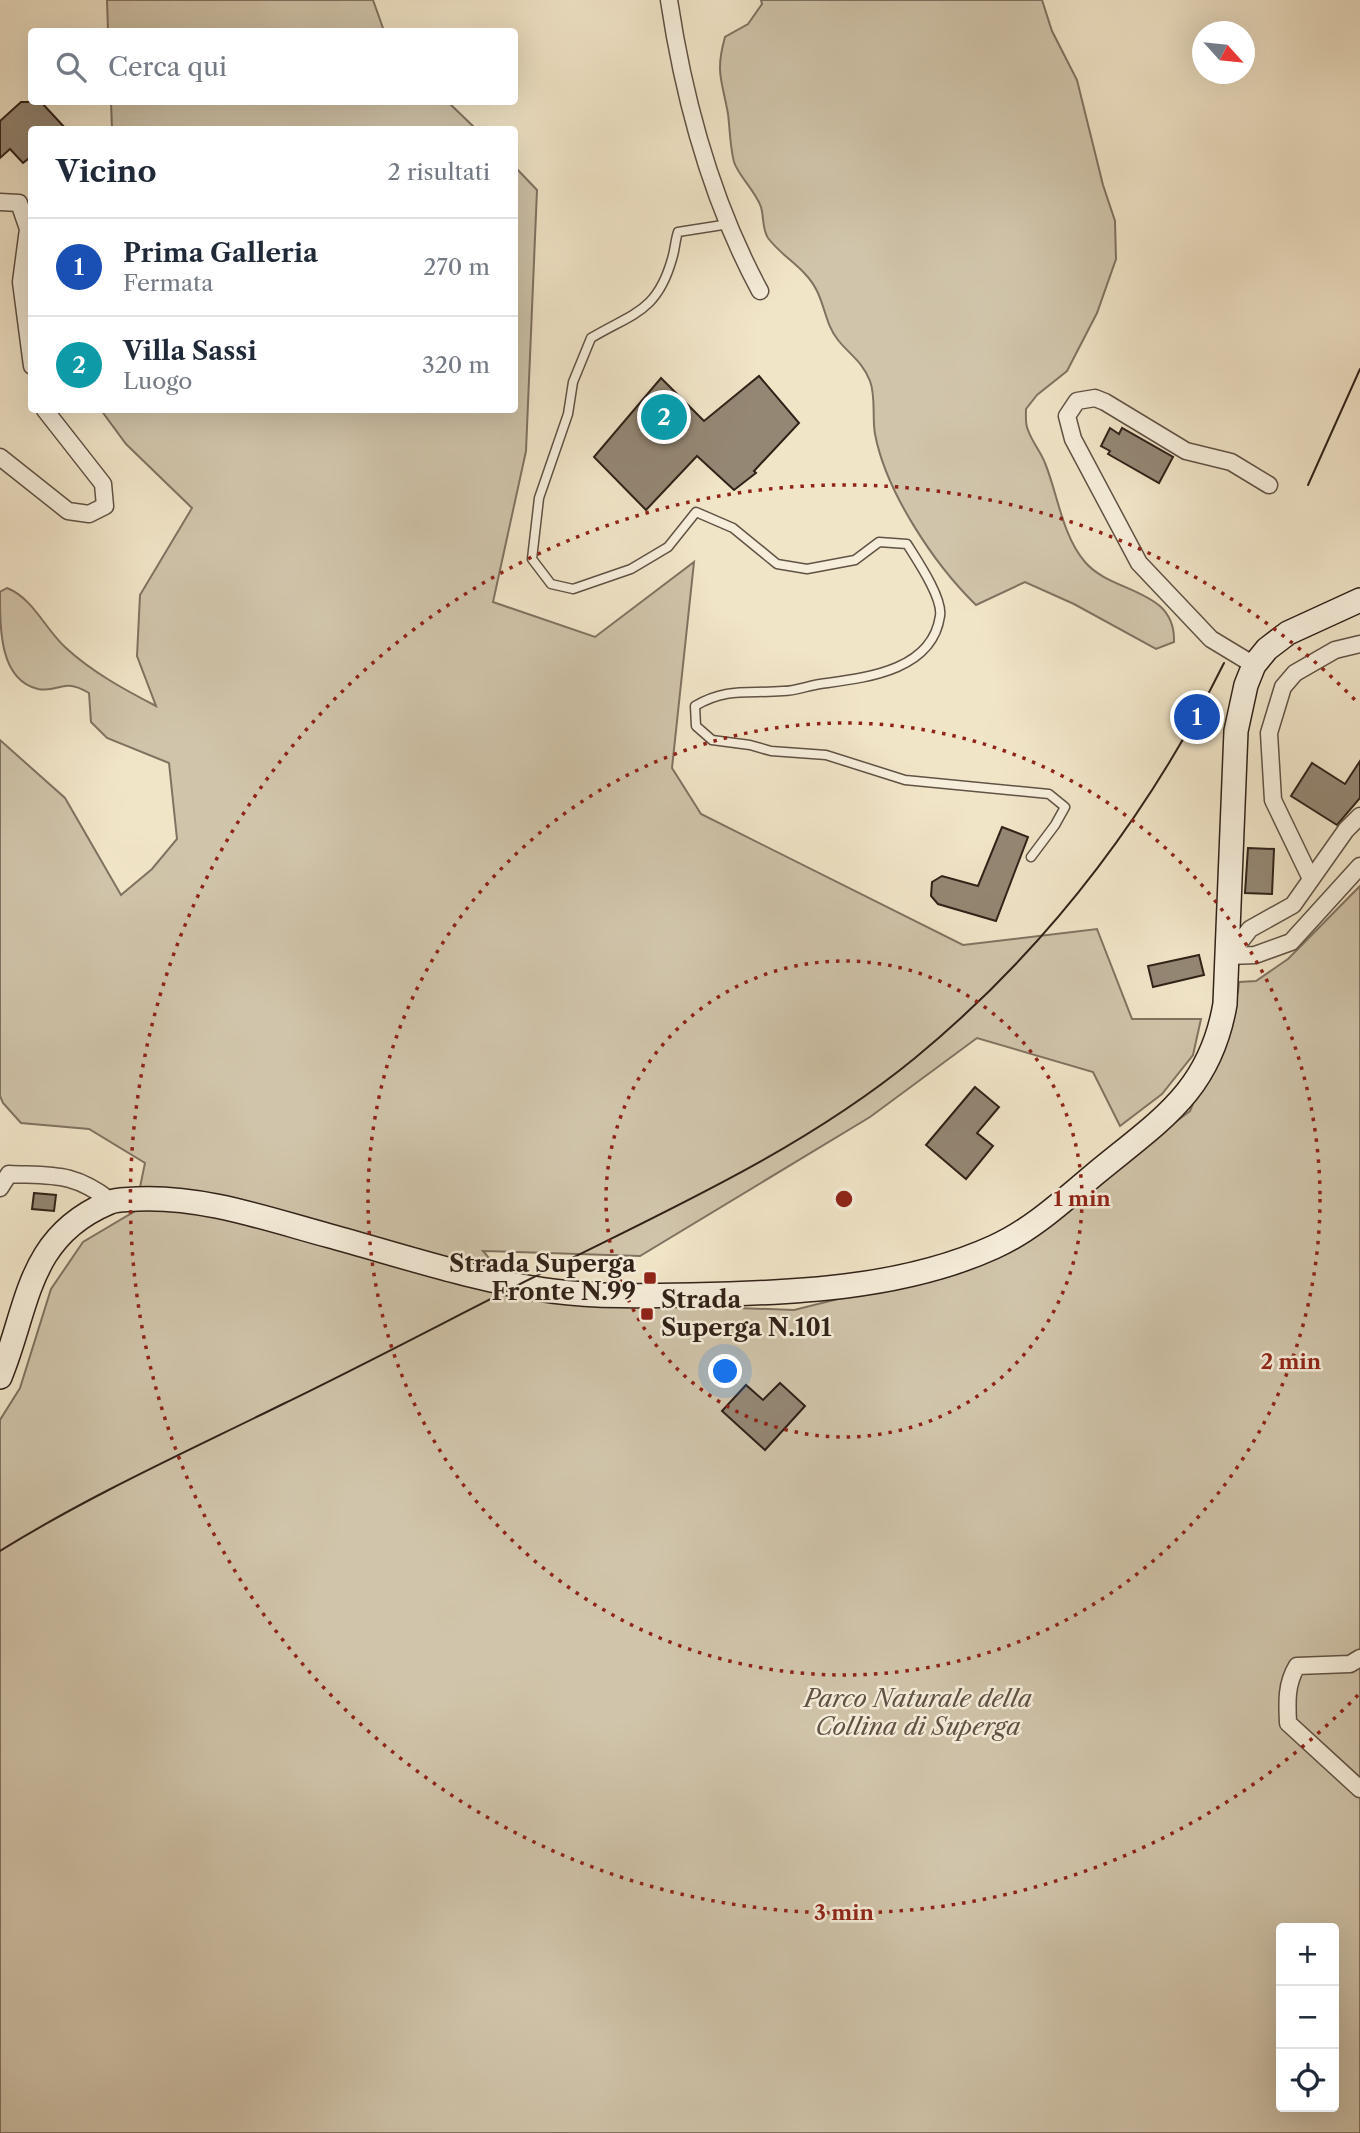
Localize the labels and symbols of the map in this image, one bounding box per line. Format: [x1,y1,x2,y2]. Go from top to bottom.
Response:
north arrow [1192,21,1255,84]
pin: 2 [641,391,687,443]
pin: 1 [1174,691,1220,743]
text: 1 min [1053,1186,1111,1211]
centre of rings [832,1187,856,1211]
place label: Strada Superga Fronte N.99 [449,1249,637,1306]
marker: Strada Superga Fronte N.99 [642,1270,658,1286]
place label: Strada Superga N.101 [661,1285,832,1342]
marker: Strada Superga N.101 [639,1306,655,1322]
text: 2 min [1261,1349,1322,1374]
your location [708,1354,742,1388]
park label: Parco Naturale della Collina di Superga [802,1684,1032,1741]
text: 3 min [814,1900,875,1925]

